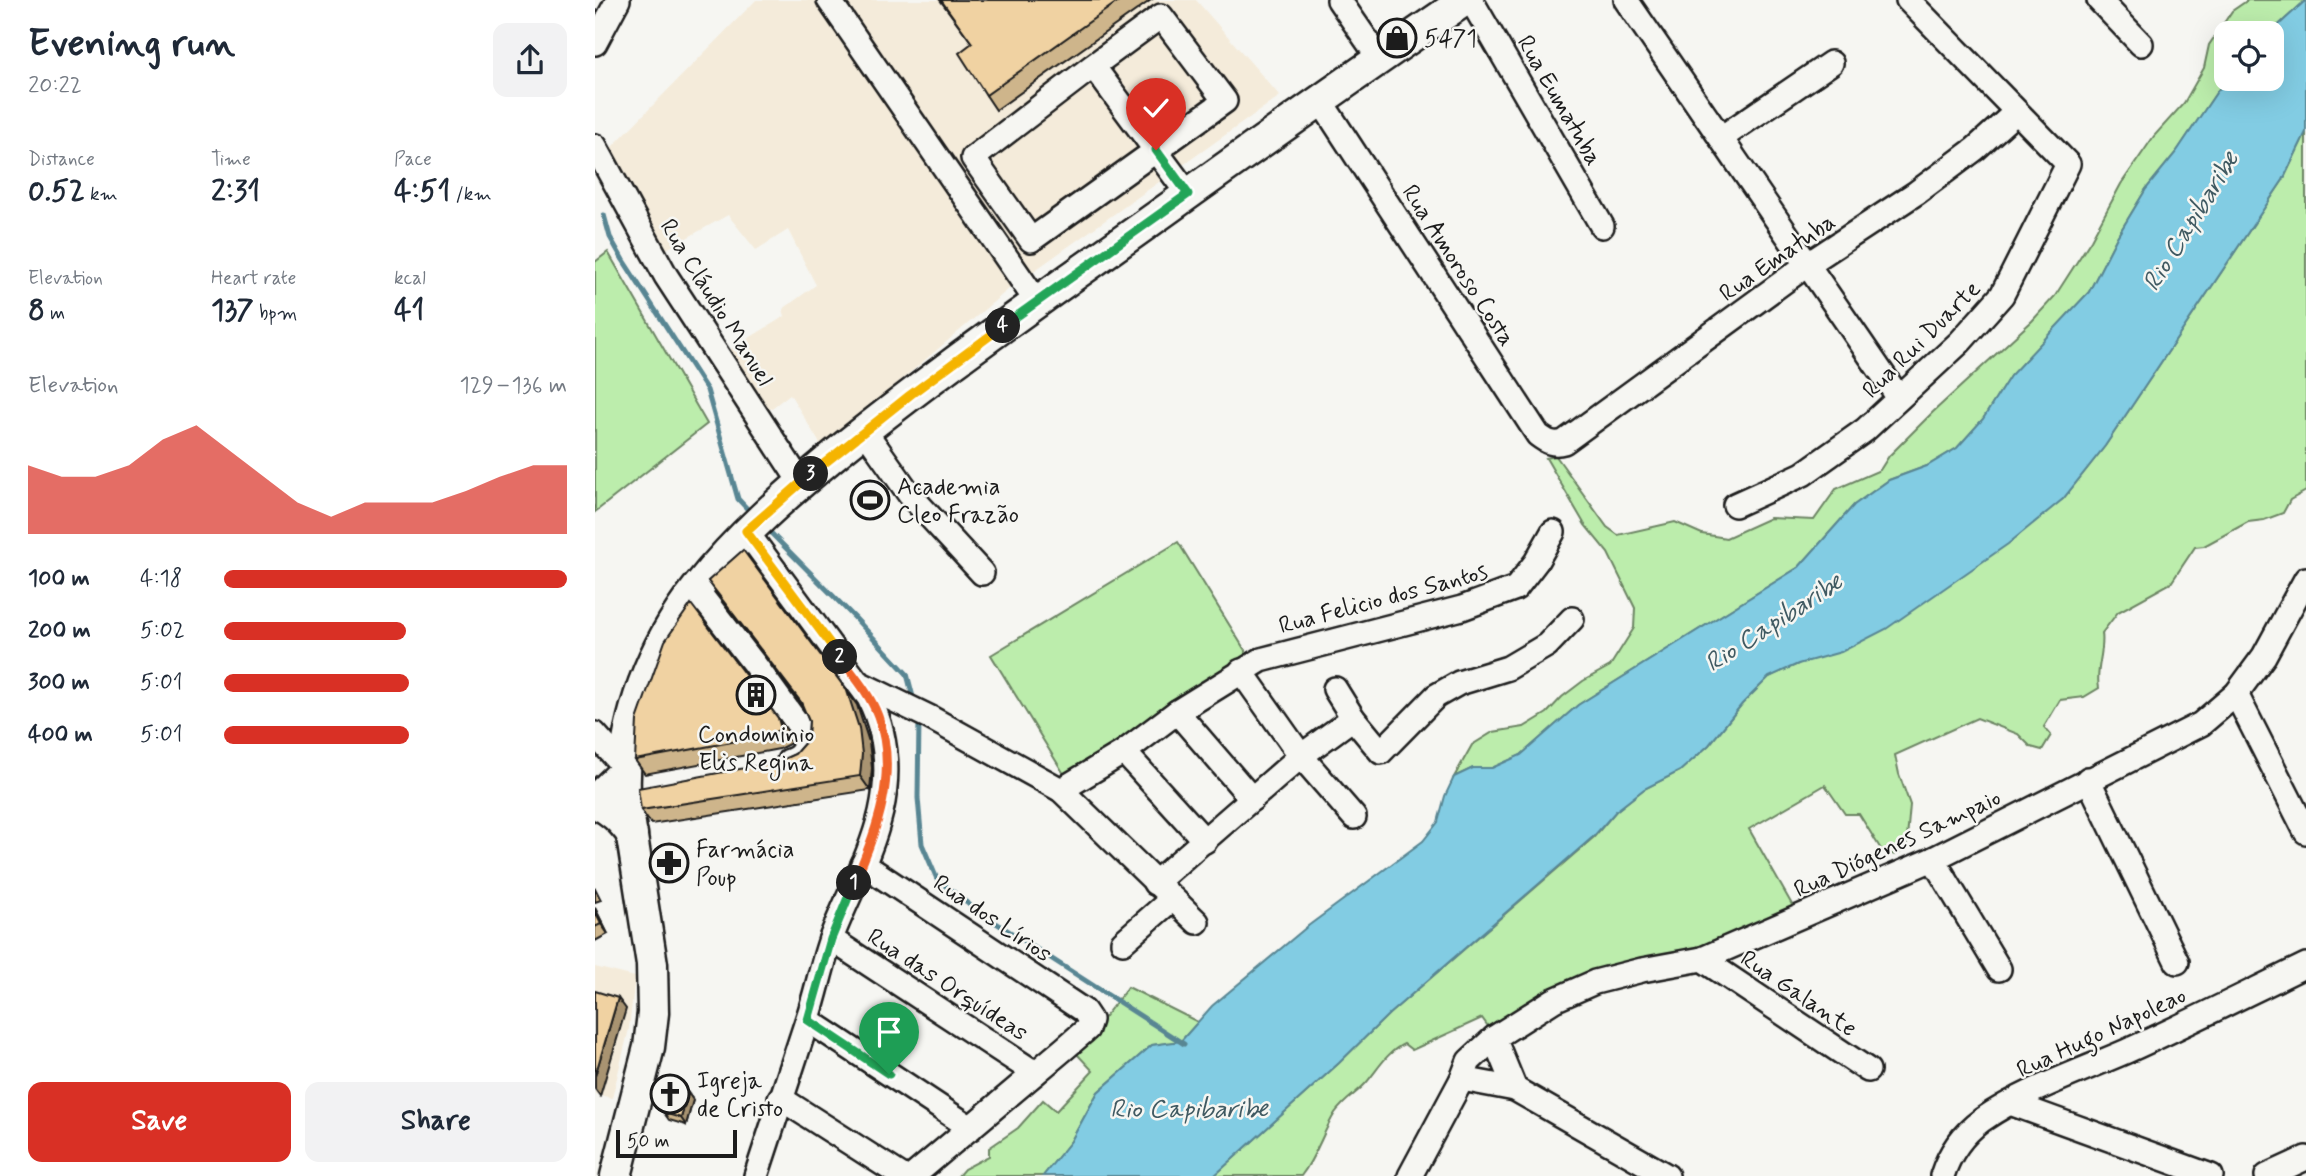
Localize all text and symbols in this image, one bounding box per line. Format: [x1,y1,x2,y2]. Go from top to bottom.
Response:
shop icon: 5471 [1376,17,1418,59]
text: Evening run [28,20,235,69]
map controls [2214,21,2284,91]
button: locate [2214,21,2284,91]
button: share [493,23,567,97]
place label: 5471 [1424,24,1477,55]
street label: Rua Eumatuba [1509,30,1608,171]
text: 20:22 [28,71,82,101]
pin [1126,78,1186,150]
icon: check [1137,89,1175,127]
water label: Rio Capibaribe [2135,144,2249,298]
text: Distance [28,147,95,172]
text: Time [211,147,251,172]
text: Pace [394,147,432,172]
text: 0.52 [28,172,85,211]
text: 2:31 [211,172,260,211]
text: 4:51 [394,172,450,211]
street label: Rua Amoroso Costa [1394,179,1522,353]
text: km [85,182,118,207]
text: /km [450,182,492,207]
street label: Rua Ematuba [1714,207,1842,310]
street label: Rua Cláudio Manuel [652,213,780,392]
text: Elevation [28,266,103,291]
text: Heart rate [211,266,296,291]
text: kcal [394,266,426,291]
street label: Rua Rui Duarte [1856,274,1988,406]
text: 8 [28,291,45,330]
text: 137 [211,291,254,330]
text: 41 [394,291,424,330]
text: m [45,301,65,326]
text: bpm [254,301,297,326]
pin: 4 [985,308,1021,344]
text: 4 [997,313,1008,338]
text: Elevation [28,371,119,401]
text: 129–136 m [459,371,567,401]
pin: 3 [793,456,829,491]
text: 3 [806,461,815,486]
place label: Academia Cleo Frazão [897,472,1019,531]
sports icon: Academia Cleo Frazão [849,479,891,521]
street label: Rua Felicio dos Santos [1276,557,1491,642]
text: 100 m [28,564,90,594]
text: 4:18 [140,564,182,594]
water label: Rio Capibaribe [1699,565,1851,681]
text: 200 m [28,616,91,646]
text: 5:02 [140,616,185,646]
pin: 2 [823,640,857,674]
text: 2 [835,644,844,669]
text: 300 m [28,668,90,698]
text: 5:01 [140,668,183,698]
building icon: Condominio Elis Regina [735,674,777,716]
text: 400 m [28,720,93,750]
text: 5:01 [140,720,183,750]
place label: Condominio Elis Regina [698,720,814,781]
street label: Rua Diógenes Sampaio [1789,783,2006,906]
place label: Farmácia Poup [696,835,794,894]
pharmacy icon: Farmácia Poup [648,842,690,884]
pin: 1 [837,866,871,900]
street label: Rua dos Lírios [927,868,1058,970]
text: 1 [849,870,858,895]
street label: Rua das Orquídeas [861,922,1034,1049]
street label: Rua Galante [1734,944,1863,1045]
street label: Rua Hugo Napoleao [2012,981,2193,1089]
pin [859,1002,919,1074]
icon: arrive [870,1013,908,1051]
place label: Igreja de Cristo [697,1066,783,1125]
church icon: Igreja de Cristo [649,1073,691,1115]
button: Save [28,1082,291,1162]
button: Share [305,1082,567,1162]
water label: Rio Capibaribe [1110,1093,1270,1127]
scale bar [616,1127,737,1159]
text: 50 m [627,1129,670,1154]

